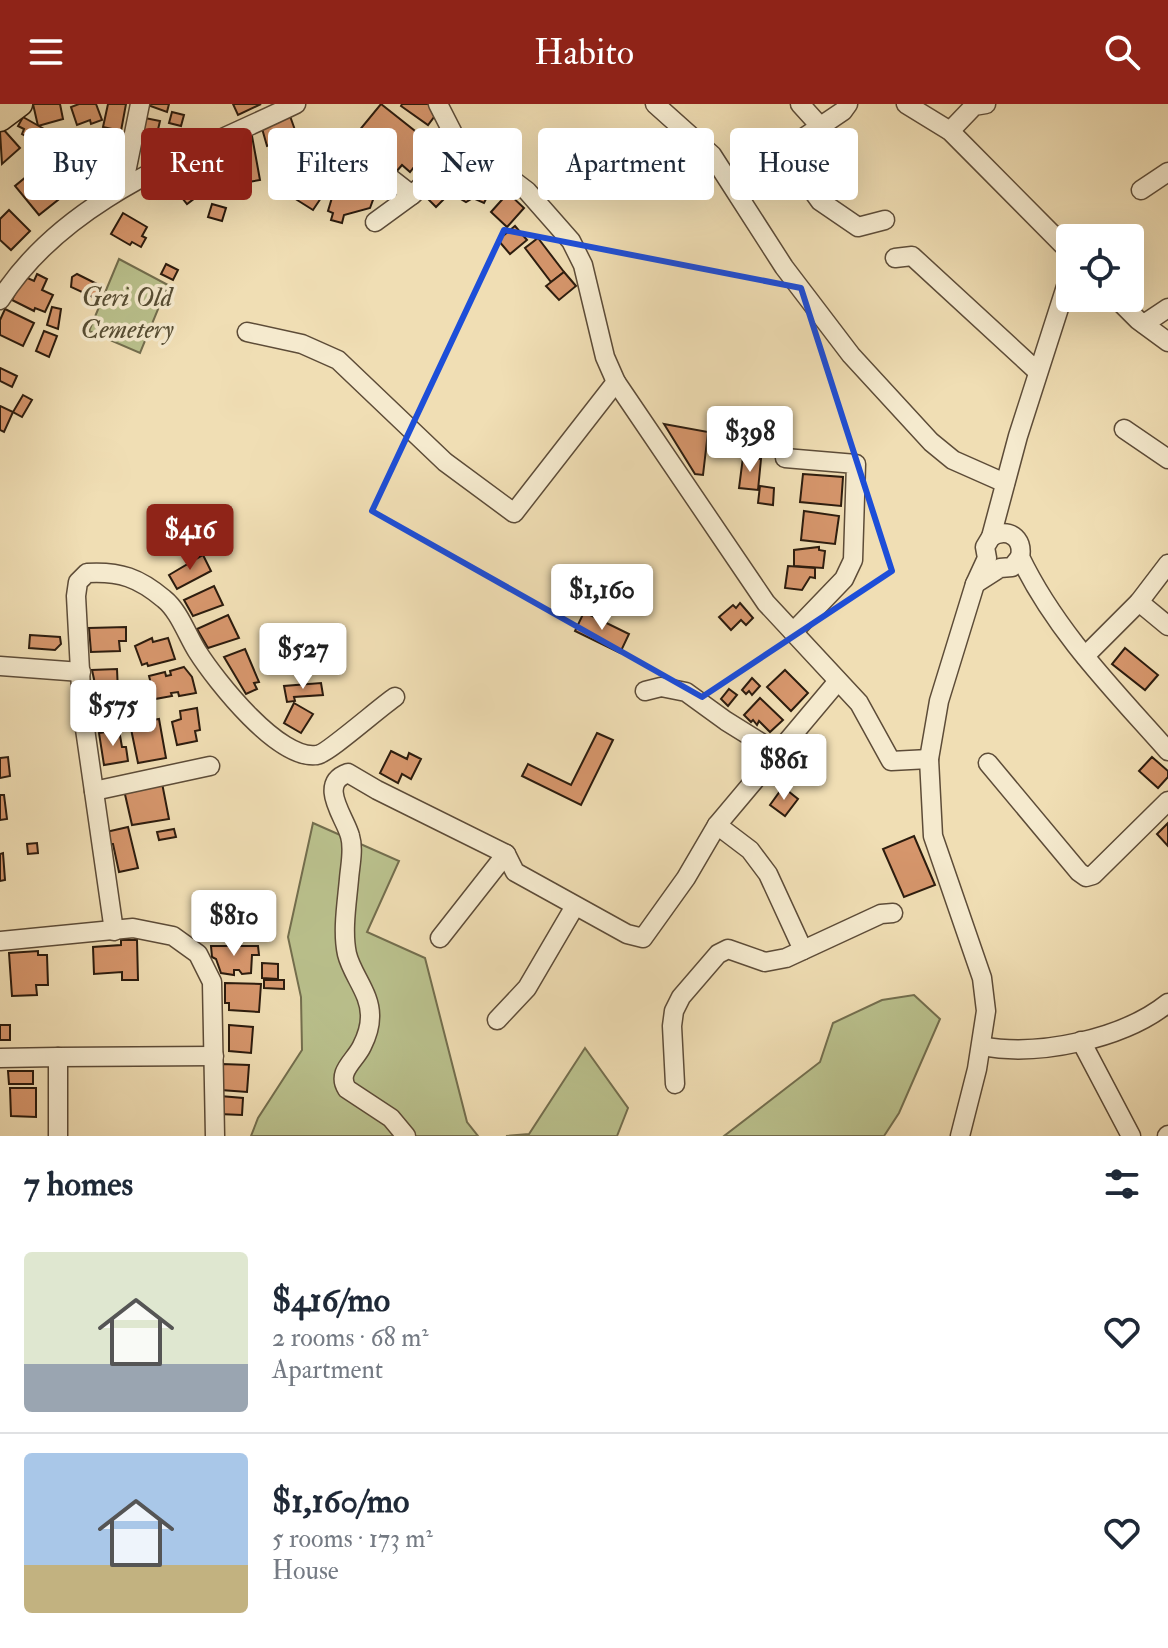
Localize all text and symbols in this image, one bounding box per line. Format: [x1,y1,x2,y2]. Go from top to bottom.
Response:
icon: menu [24,30,68,74]
text: Habito [534,30,634,75]
icon: search [1100,30,1144,74]
chip: Buy [24,128,125,200]
chip: Rent [141,128,252,200]
chip: Filters [268,128,397,200]
chip: New [413,128,522,200]
chip: Apartment [538,128,714,200]
chip: House [730,128,858,200]
map controls [1056,224,1144,312]
button: locate [1056,224,1144,312]
park label: Geri Old Cemetery [80,280,175,347]
pin: $398 [703,406,797,474]
text: $398 [725,416,775,448]
pin: $416 [143,504,237,572]
text: $416 [164,514,216,546]
pin: $1,160 [537,564,667,632]
text: $1,160 [569,574,635,606]
pin: $527 [256,623,350,691]
text: $527 [277,633,329,665]
pin: $575 [66,680,160,748]
text: $575 [88,690,138,722]
pin: $861 [737,734,831,802]
text: $861 [759,744,809,776]
pin: $810 [187,890,281,958]
text: $810 [209,900,259,932]
icon: filters [1100,1162,1144,1206]
text: 7 homes [24,1163,133,1206]
text: $416/mo [272,1279,390,1322]
icon: home [88,1284,184,1380]
icon: heart [1100,1310,1144,1354]
text: 2 rooms · 68 m² [272,1322,429,1354]
text: Apartment [272,1354,383,1386]
text: $1,160/mo [272,1480,409,1523]
icon: home [88,1485,184,1581]
icon: heart [1100,1511,1144,1555]
text: 5 rooms · 173 m² [272,1523,433,1555]
text: House [272,1555,339,1587]

